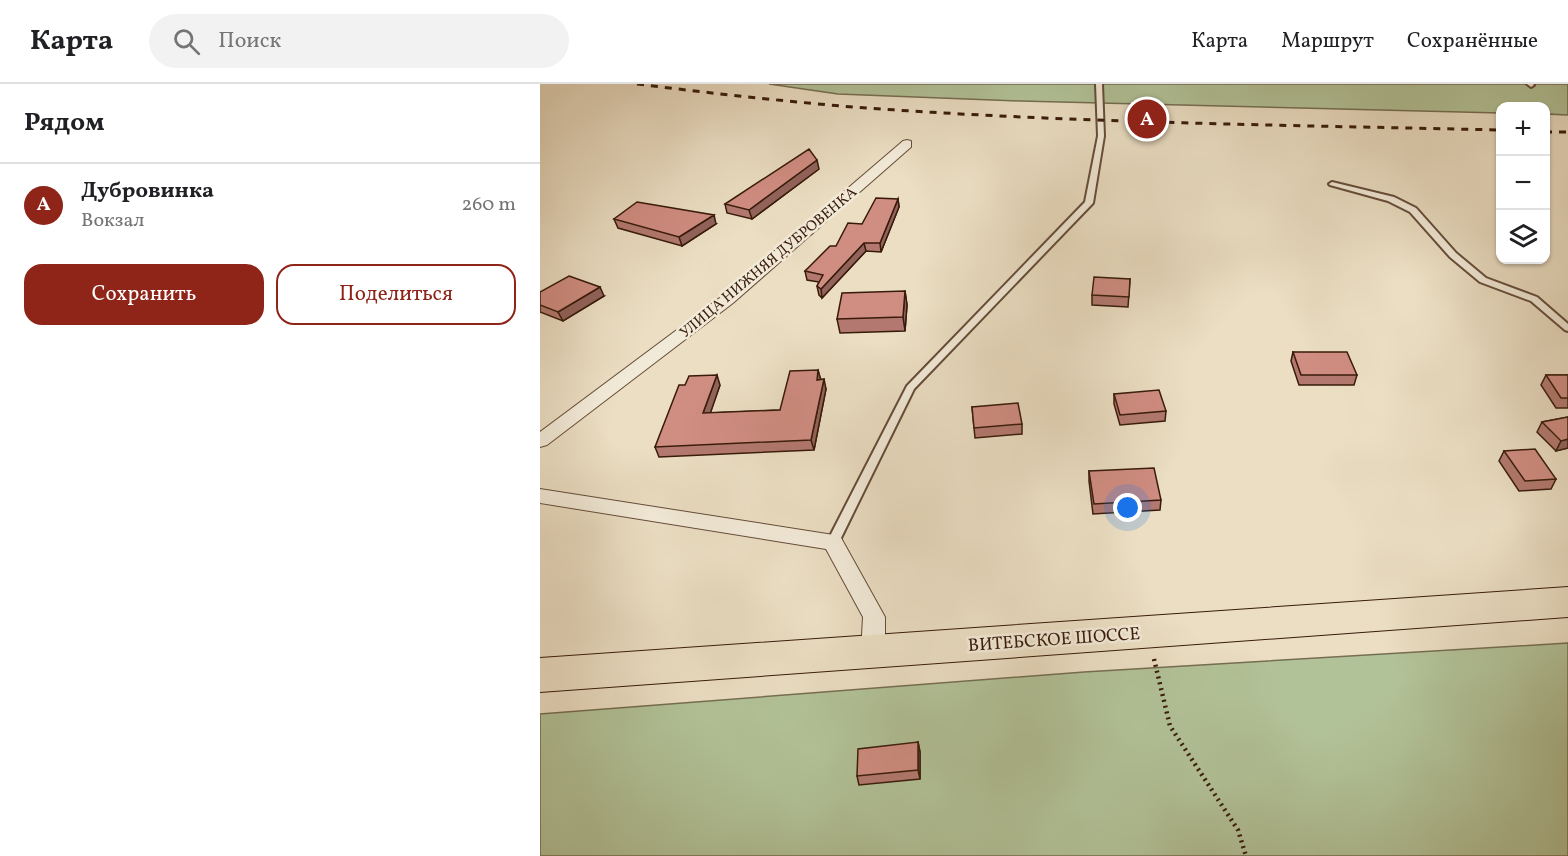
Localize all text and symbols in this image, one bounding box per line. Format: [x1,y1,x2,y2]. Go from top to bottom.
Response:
search box [149,14,569,68]
text: Карта [30,22,113,61]
icon: search [170,25,203,58]
text: Поиск [218,26,281,57]
text: Карта [1191,27,1248,56]
text: Маршрут [1281,27,1374,56]
text: Сохранённые [1407,27,1538,56]
pin: A [1128,96,1166,141]
map controls [1496,102,1550,264]
button: + [1496,102,1550,156]
text: Рядом [24,105,104,141]
button: − [1496,156,1550,210]
text: Дубровинка [81,176,214,207]
street label: УЛИЦА НИЖНЯЯ ДУБРОВЕНКА [676,182,862,344]
text: A [36,191,51,219]
text: 260 m [461,191,516,219]
text: Вокзал [81,207,144,235]
button: layers [1496,210,1550,264]
button: Сохранить [24,264,264,325]
button: Поделиться [276,264,516,325]
your location [1113,493,1142,522]
street label: ВИТЕБСКОЕ ШОССЕ [967,622,1141,659]

